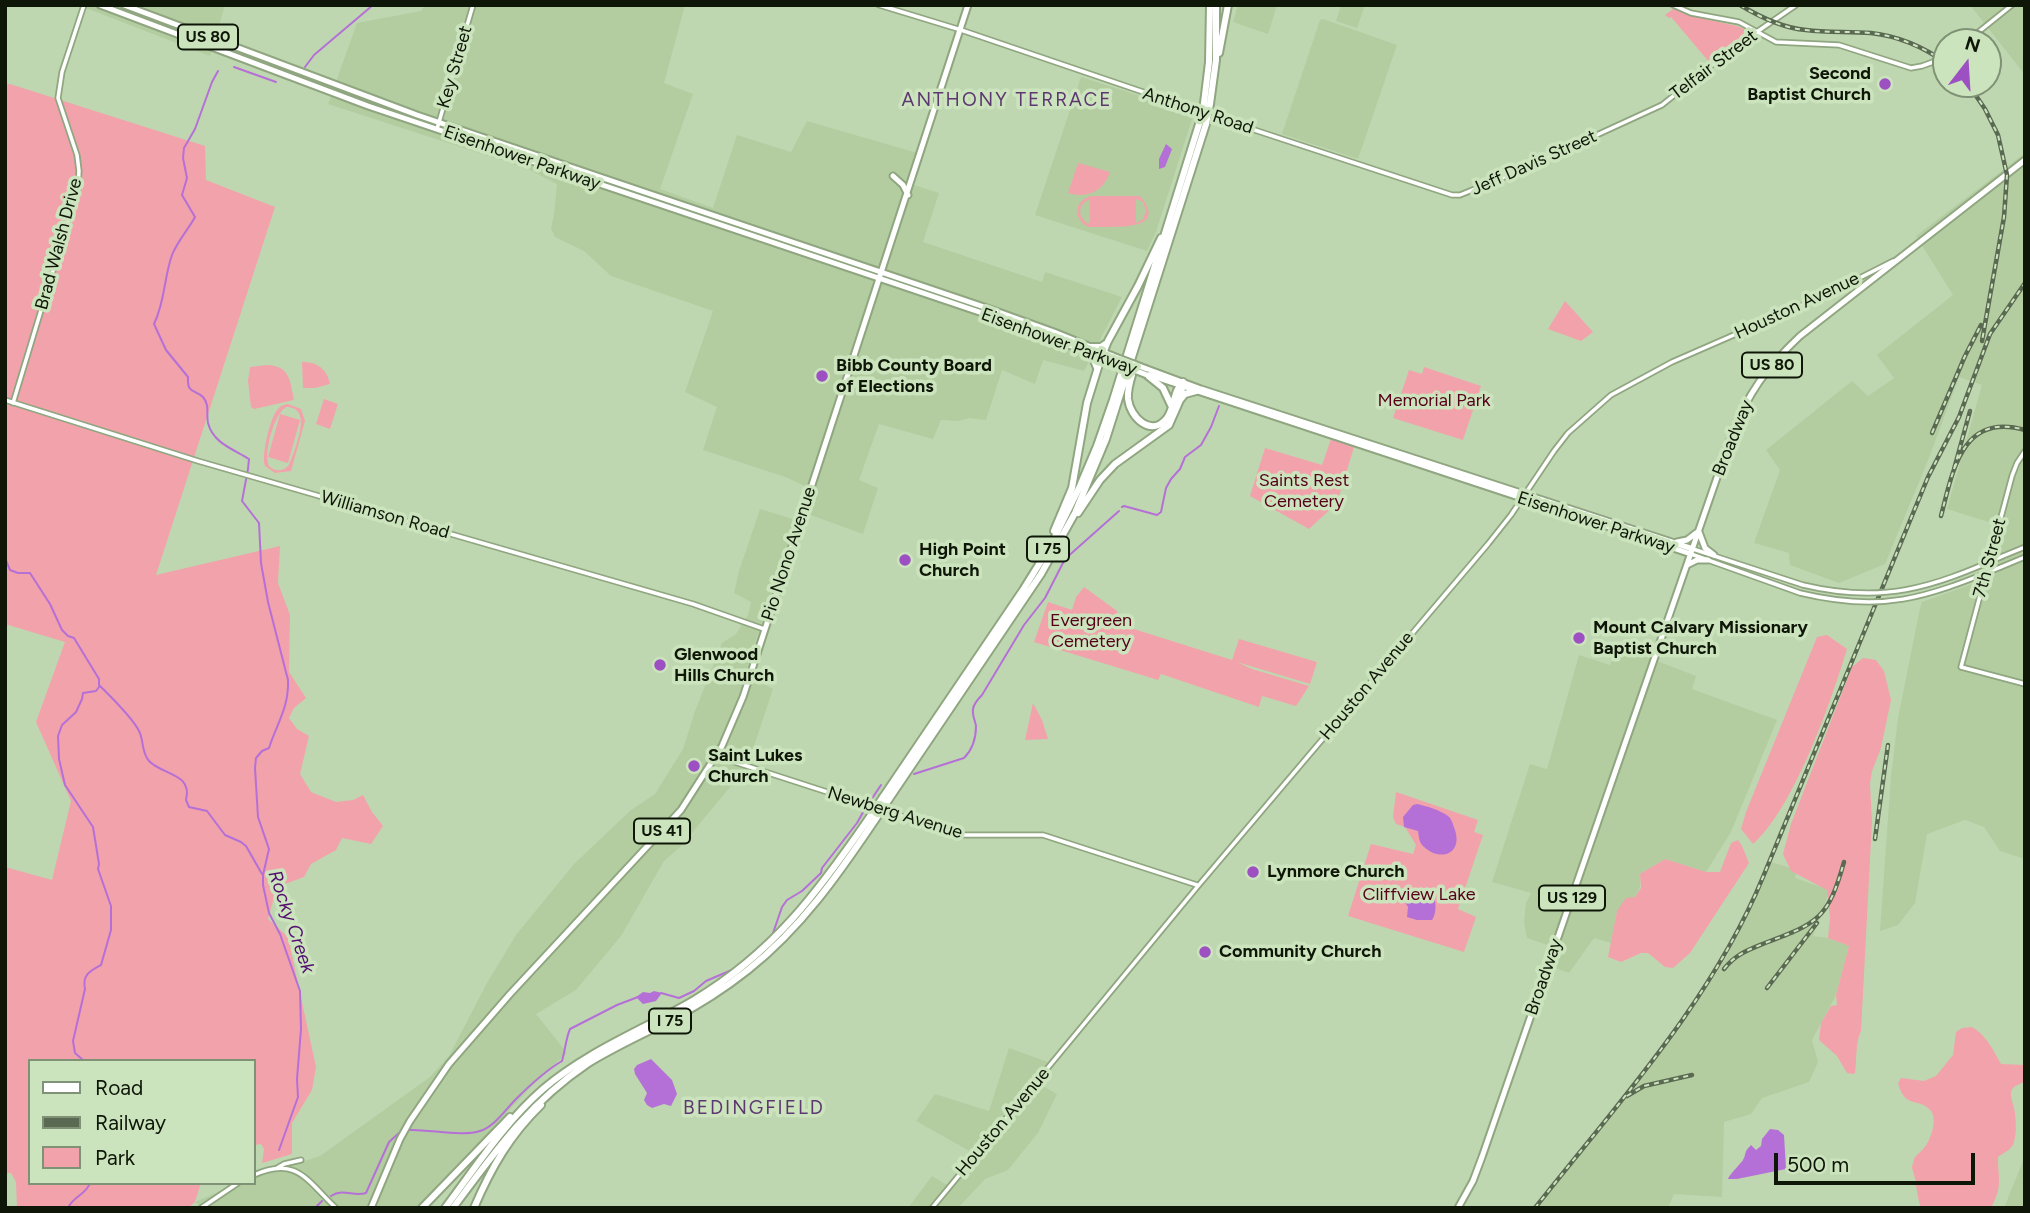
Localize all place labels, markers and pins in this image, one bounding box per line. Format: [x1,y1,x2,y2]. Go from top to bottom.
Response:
place label: Second Baptist Church [1747,63,1871,106]
marker: Second Baptist Church [1877,76,1893,92]
place label: Bibb County Board of Elections [836,355,992,398]
marker: Bibb County Board of Elections [814,368,830,384]
place label: High Point Church [919,539,1006,582]
marker: High Point Church [897,552,913,568]
place label: Mount Calvary Missionary Baptist Church [1593,617,1808,660]
marker: Mount Calvary Missionary Baptist Church [1571,630,1587,646]
place label: Glenwood Hills Church [674,644,774,686]
marker: Glenwood Hills Church [652,657,668,673]
place label: Saint Lukes Church [708,745,802,788]
marker: Saint Lukes Church [686,758,702,774]
place label: Lynmore Church [1267,861,1405,883]
marker: Lynmore Church [1245,864,1261,880]
place label: Community Church [1219,941,1381,963]
marker: Community Church [1197,944,1213,960]

